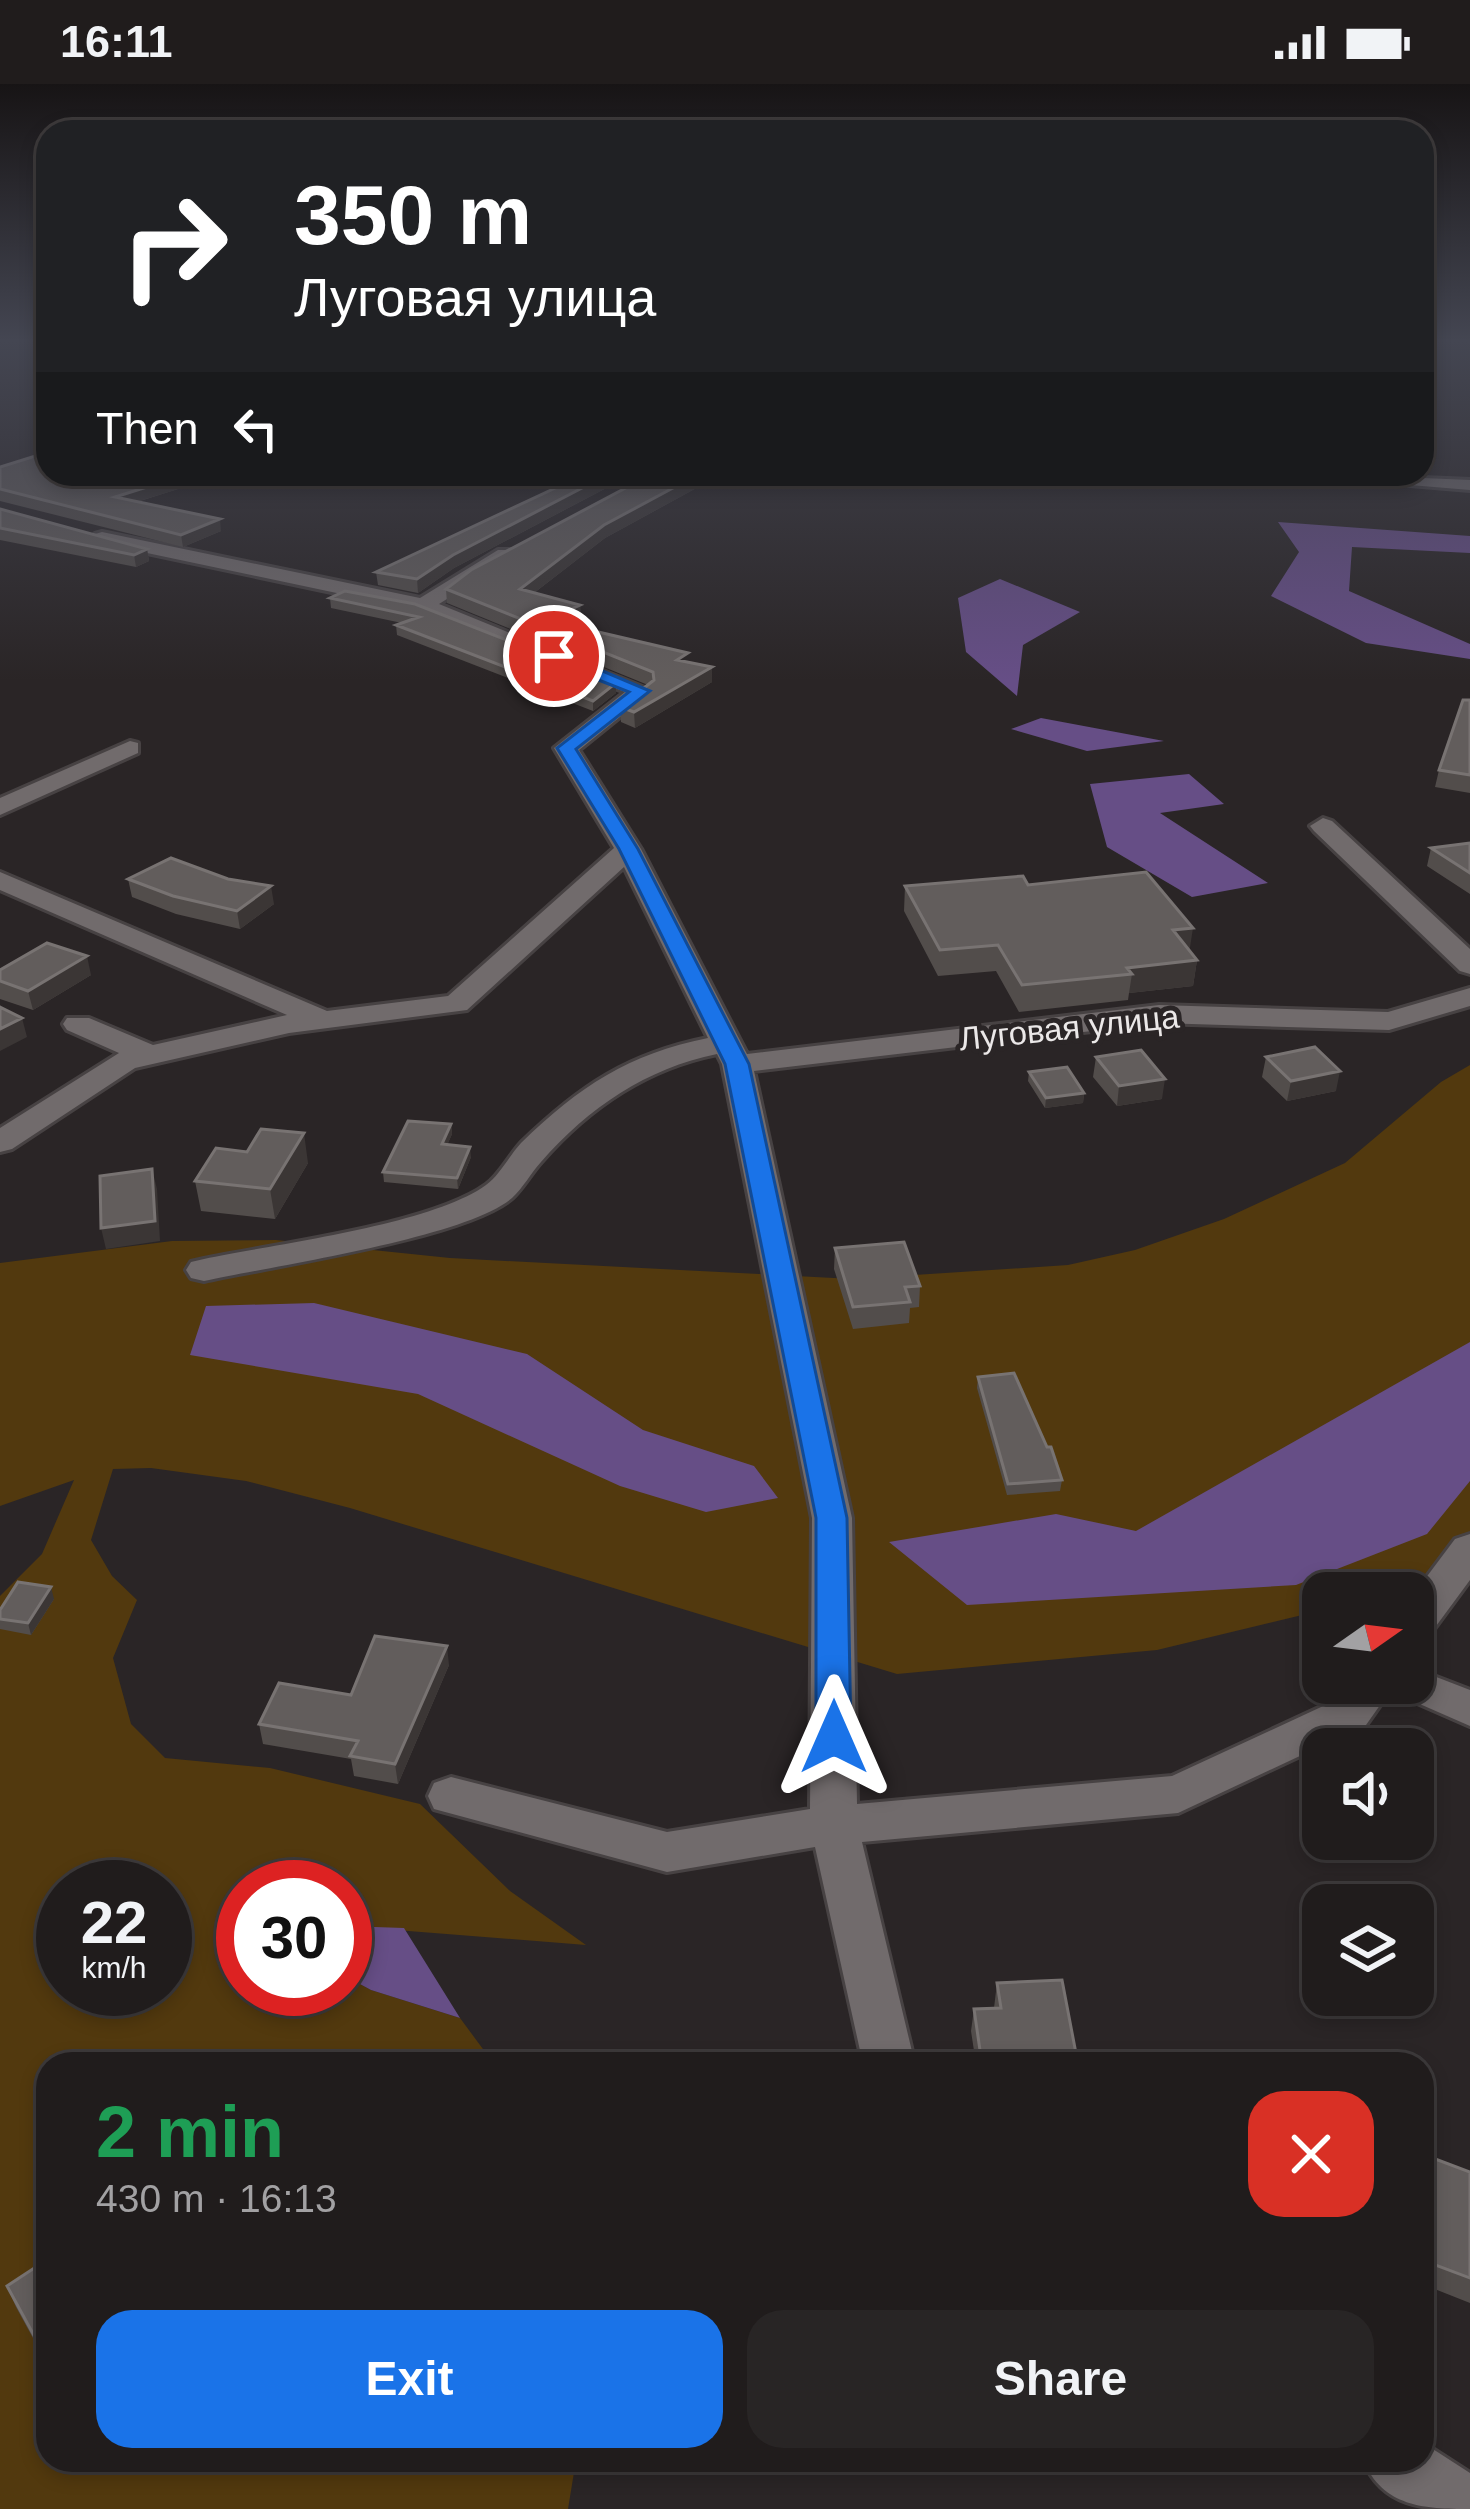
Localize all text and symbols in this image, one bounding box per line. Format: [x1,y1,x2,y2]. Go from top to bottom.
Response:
text: 16:11 [60,16,173,67]
icon: right [96,168,252,324]
text: 350 m [294,168,532,262]
text: Луговая улица [294,267,656,327]
icon: left [223,396,289,462]
text: Then [96,403,199,454]
pin [503,605,605,707]
icon: arrive [521,623,587,689]
street label: Луговая улица [957,997,1182,1057]
north arrow [1302,1572,1434,1704]
map controls [1302,1572,1434,2016]
position arrow [771,1674,897,1800]
button: sound [1302,1728,1434,1860]
speed limit sign: 30 [216,1860,372,2016]
button: layers [1302,1884,1434,2016]
text: 22 [81,1889,147,1956]
text: km/h [81,1951,147,1984]
button: close [1248,2091,1374,2217]
text: 2 min [96,2092,284,2172]
text: 430 m · 16:13 [96,2177,337,2220]
button: Exit [96,2310,723,2448]
button: Share [747,2310,1374,2448]

